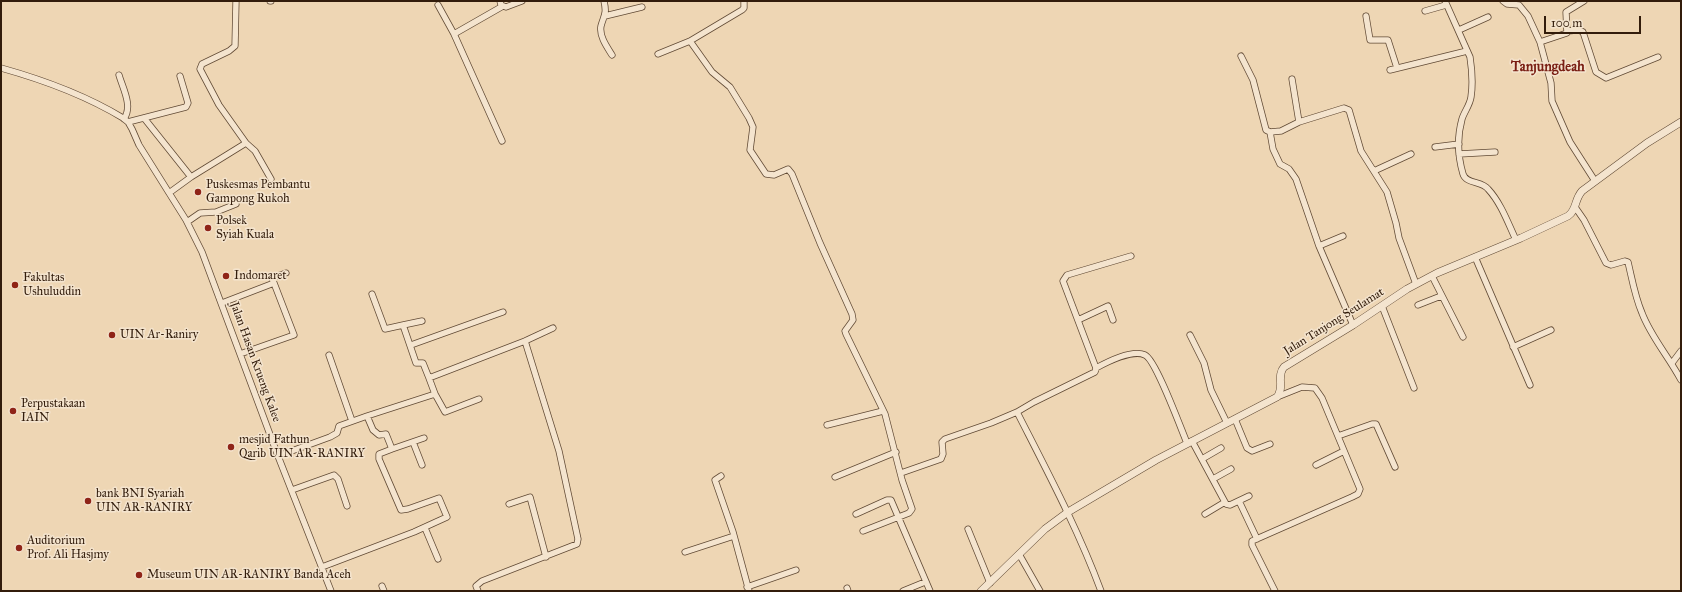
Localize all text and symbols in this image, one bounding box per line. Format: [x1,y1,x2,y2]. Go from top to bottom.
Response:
scale bar [1546,8,1643,34]
text: 100 m [1551,16,1582,30]
district label: Tanjungdeah [1511,60,1585,76]
place label: Puskesmas Pembantu Gampong Rukoh [206,178,310,206]
marker: Puskesmas Pembantu Gampong Rukoh [193,187,203,197]
place label: Polsek Syiah Kuala [216,214,274,242]
marker: Polsek Syiah Kuala [203,223,213,233]
place label: Indomaret [234,269,287,283]
place label: Fakultas Ushuluddin [23,271,81,299]
marker: Indomaret [221,271,231,281]
marker: Fakultas Ushuluddin [10,280,20,290]
street label: Jalan Tanjong Seulamat [1281,285,1387,359]
street label: Jalan Hasan Krueng Kalee [227,300,283,424]
place label: UIN Ar-Raniry [120,328,198,342]
marker: UIN Ar-Raniry [107,330,117,340]
place label: Perpustakaan IAIN [21,397,85,425]
marker: Perpustakaan IAIN [8,406,18,416]
place label: mesjid Fathun Qarib UIN AR-RANIRY [239,433,365,461]
marker: mesjid Fathun Qarib UIN AR-RANIRY [226,442,236,452]
place label: bank BNI Syariah UIN AR-RANIRY [96,487,192,515]
marker: bank BNI Syariah UIN AR-RANIRY [83,496,93,506]
place label: Auditorium Prof. Ali Hasjmy [27,534,109,562]
marker: Auditorium Prof. Ali Hasjmy [14,543,24,553]
place label: Museum UIN AR-RANIRY Banda Aceh [147,568,351,582]
marker: Museum UIN AR-RANIRY Banda Aceh [134,570,144,580]

